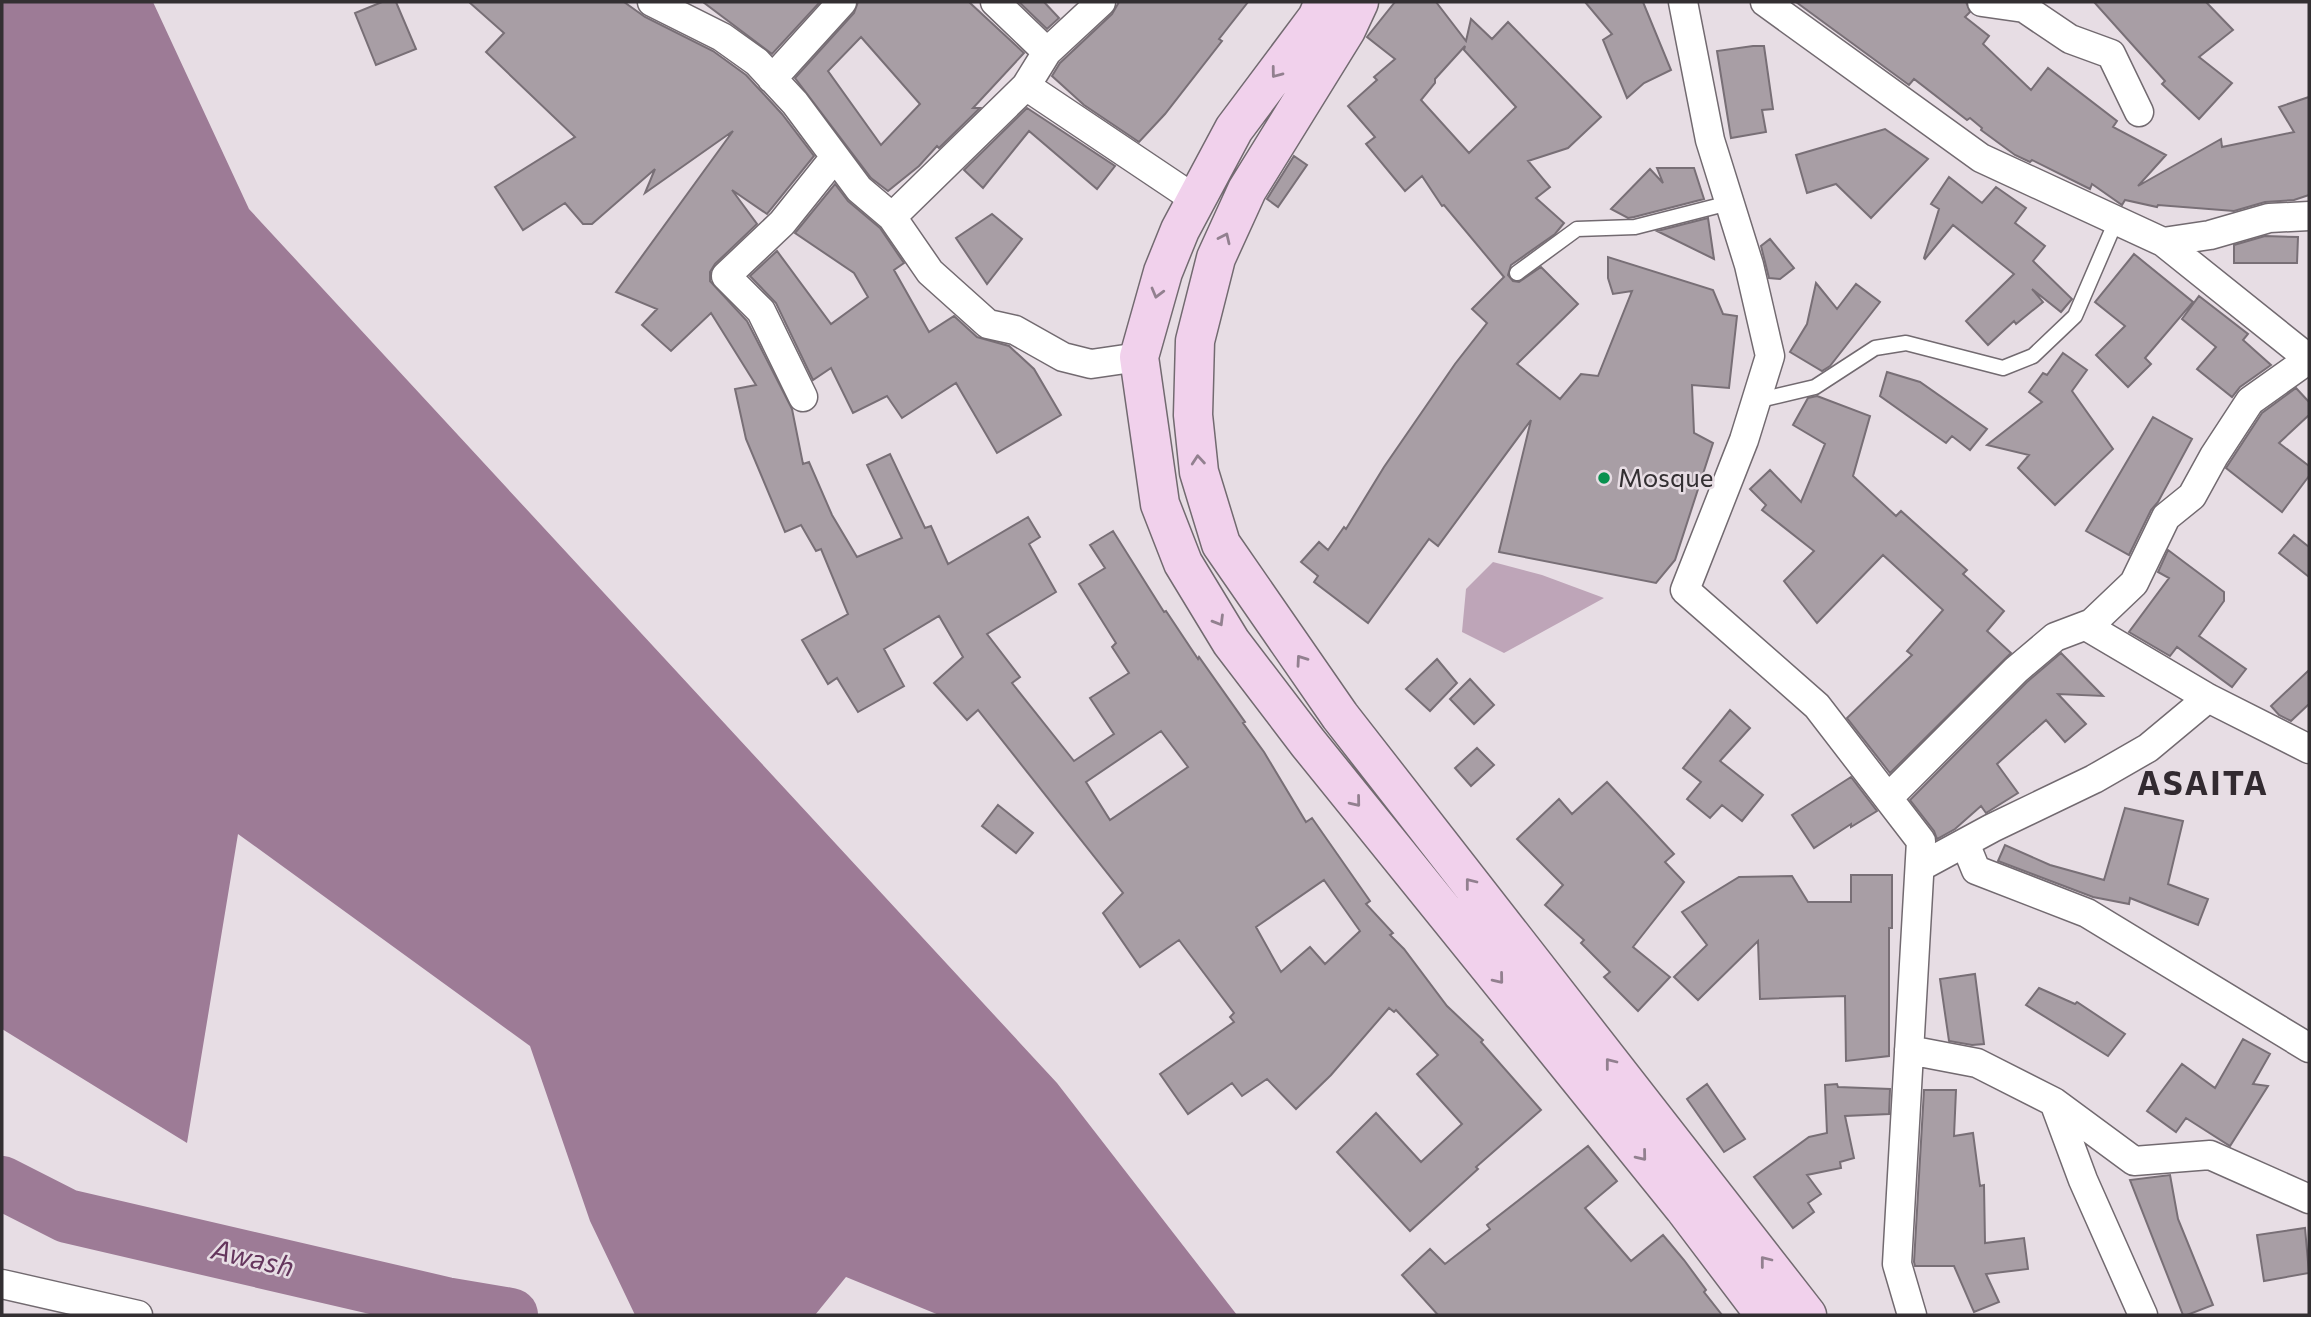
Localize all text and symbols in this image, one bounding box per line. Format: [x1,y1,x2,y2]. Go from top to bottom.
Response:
one-way arrow [1272,65,1284,78]
one-way arrow [1217,233,1231,245]
one-way arrow [1151,287,1165,299]
one-way arrow [1191,455,1206,466]
place label: Mosque [1618,461,1713,492]
marker: Mosque [1596,470,1612,486]
one-way arrow [1210,614,1223,627]
one-way arrow [1296,654,1309,667]
district label: ASAITA [2137,761,2269,802]
one-way arrow [1348,794,1360,807]
one-way arrow [1466,879,1479,891]
one-way arrow [1491,972,1504,984]
one-way arrow [1606,1058,1619,1070]
one-way arrow [1634,1148,1646,1161]
water label: Awash [208,1231,298,1283]
one-way arrow [1761,1257,1773,1270]

